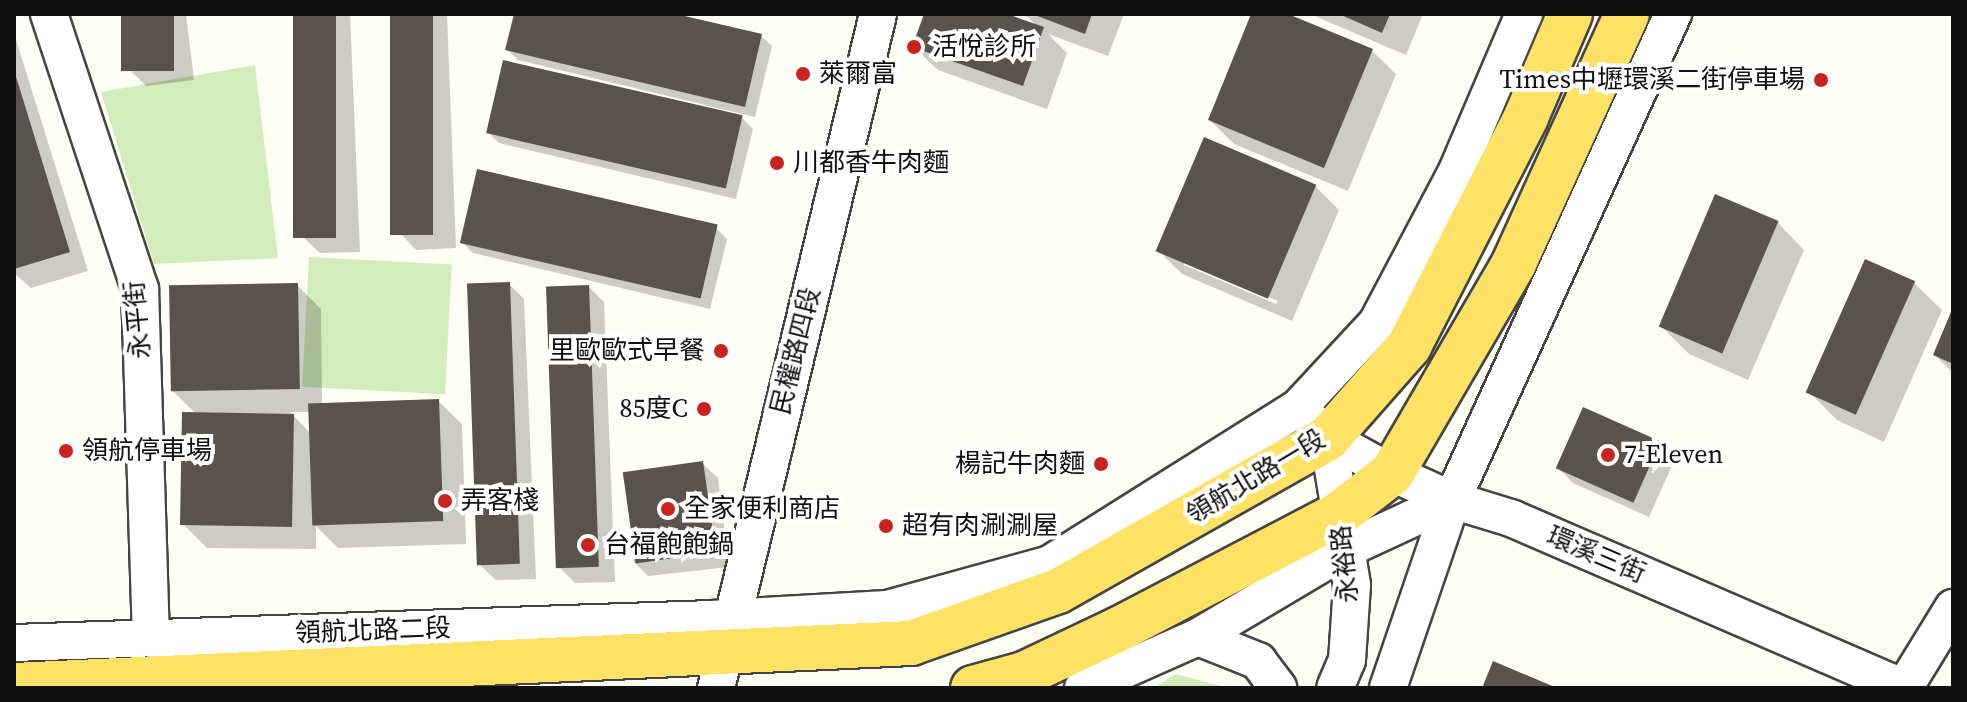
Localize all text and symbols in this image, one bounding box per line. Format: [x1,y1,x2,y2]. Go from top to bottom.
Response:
place label: 活悅診所 [932,31,1036,63]
marker: 活悅診所 [903,36,925,58]
place label: 萊爾富 [819,58,897,90]
place label: Times中壢環溪二街停車場 [1500,64,1805,96]
marker: 萊爾富 [794,65,812,83]
marker: Times中壢環溪二街停車場 [1812,71,1830,89]
place label: 川都香牛肉麵 [793,147,949,179]
marker: 川都香牛肉麵 [768,154,786,172]
street label: 永平街 [119,280,157,360]
street label: 民權路四段 [765,284,827,418]
place label: 里歐歐式早餐 [549,335,705,367]
marker: 里歐歐式早餐 [712,342,730,360]
place label: 85度C [620,393,688,425]
marker: 85度C [695,400,713,418]
street label: 領航北路一段 [1181,423,1331,531]
place label: 領航停車場 [82,435,212,467]
place label: 7-Eleven [1624,439,1723,471]
marker: 領航停車場 [57,442,75,460]
marker: 7-Eleven [1599,446,1617,464]
place label: 楊記牛肉麵 [955,448,1085,480]
marker: 楊記牛肉麵 [1092,455,1110,473]
place label: 弄客棧 [461,485,539,517]
marker: 弄客棧 [436,492,454,510]
place label: 全家便利商店 [684,493,840,525]
marker: 全家便利商店 [659,500,677,518]
place label: 超有肉涮涮屋 [902,510,1058,542]
marker: 超有肉涮涮屋 [877,517,895,535]
street label: 環溪三街 [1542,520,1650,590]
street label: 永裕路 [1325,524,1365,604]
place label: 台福飽飽鍋 [604,529,734,561]
marker: 台福飽飽鍋 [579,536,597,554]
street label: 領航北路二段 [295,613,451,649]

